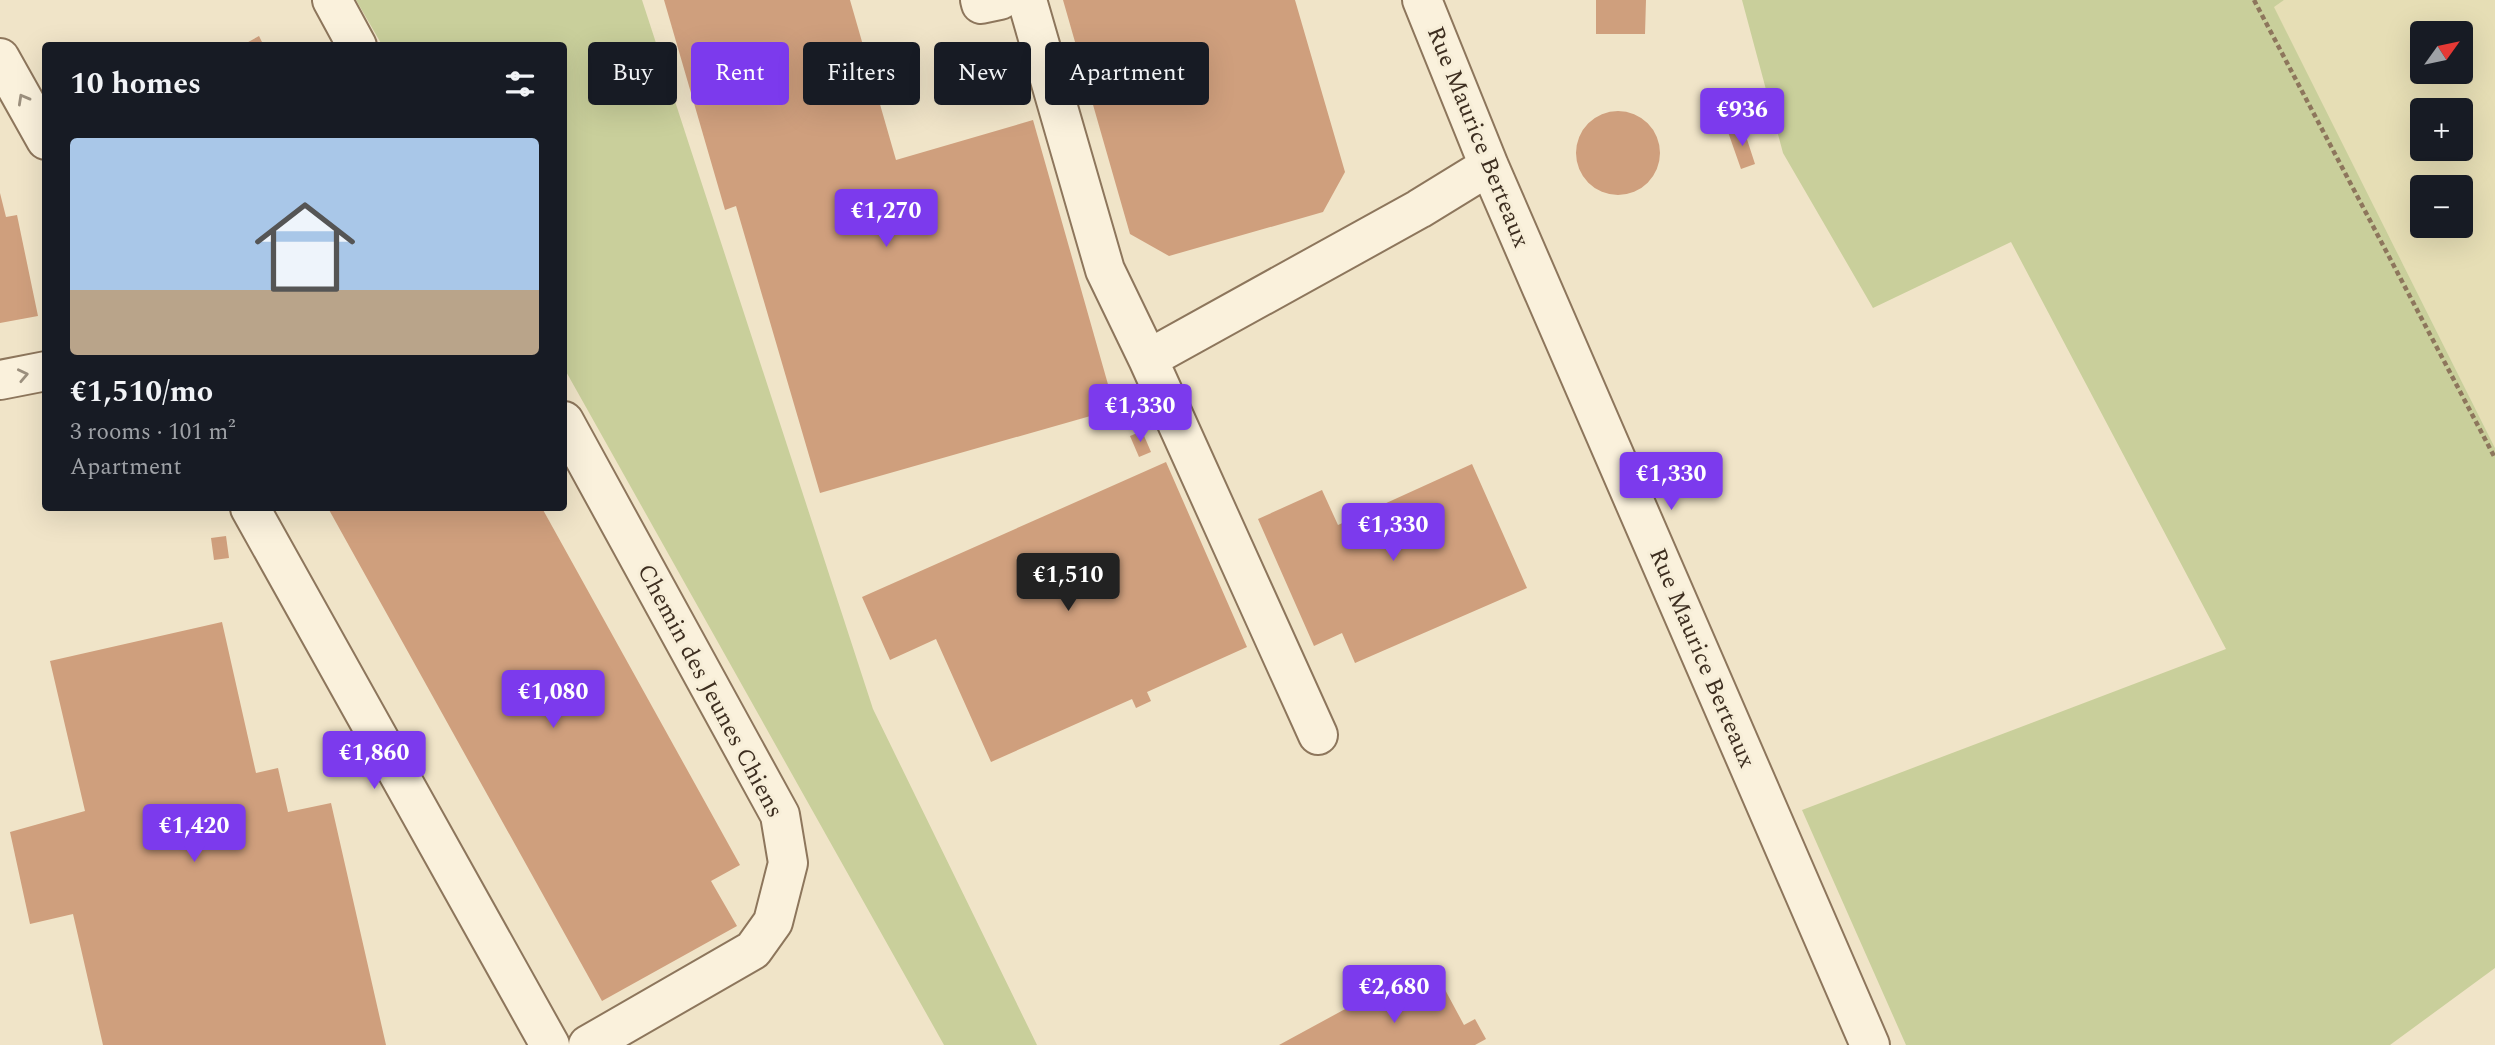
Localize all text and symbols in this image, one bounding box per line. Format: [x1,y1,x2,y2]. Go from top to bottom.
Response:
street label: Rue Maurice Berteaux [1417,21,1539,253]
north arrow [2410,21,2473,84]
map controls [2410,21,2473,238]
chip: Buy [588,42,677,105]
chip: Rent [691,42,789,105]
chip: Filters [803,42,920,105]
chip: New [934,42,1031,105]
chip: Apartment [1045,42,1209,105]
text: 10 homes [70,61,201,107]
icon: filters [501,65,539,103]
pin: €936 [1701,88,1783,148]
text: €936 [1716,93,1768,128]
one-way arrow [18,94,31,106]
button: + [2410,98,2473,161]
button: − [2410,175,2473,238]
icon: home [242,184,368,310]
pin: €1,270 [829,190,943,249]
text: €1,270 [851,194,921,229]
one-way arrow [17,369,29,384]
text: €1,510/mo [70,369,213,415]
pin: €1,330 [1083,384,1197,444]
text: €1,330 [1105,389,1175,424]
text: 3 rooms · 101 m² [70,415,236,450]
text: Apartment [70,450,182,485]
pin: €1,330 [1614,452,1728,512]
text: €1,330 [1636,457,1706,492]
pin: €1,330 [1336,504,1450,563]
text: €1,330 [1358,508,1428,543]
street label: Rue Maurice Berteaux [1639,542,1765,774]
pin: €1,510 [1011,554,1125,613]
street label: Chemin des Jeunes Chiens [628,558,792,824]
text: €1,510 [1033,558,1103,593]
pin: €1,080 [496,670,610,730]
text: €1,080 [518,675,588,710]
pin: €1,860 [317,732,431,791]
text: €1,860 [339,736,409,771]
pin: €1,420 [137,804,251,864]
text: €1,420 [159,809,229,844]
pin: €2,680 [1337,965,1451,1025]
text: €2,680 [1359,970,1429,1005]

